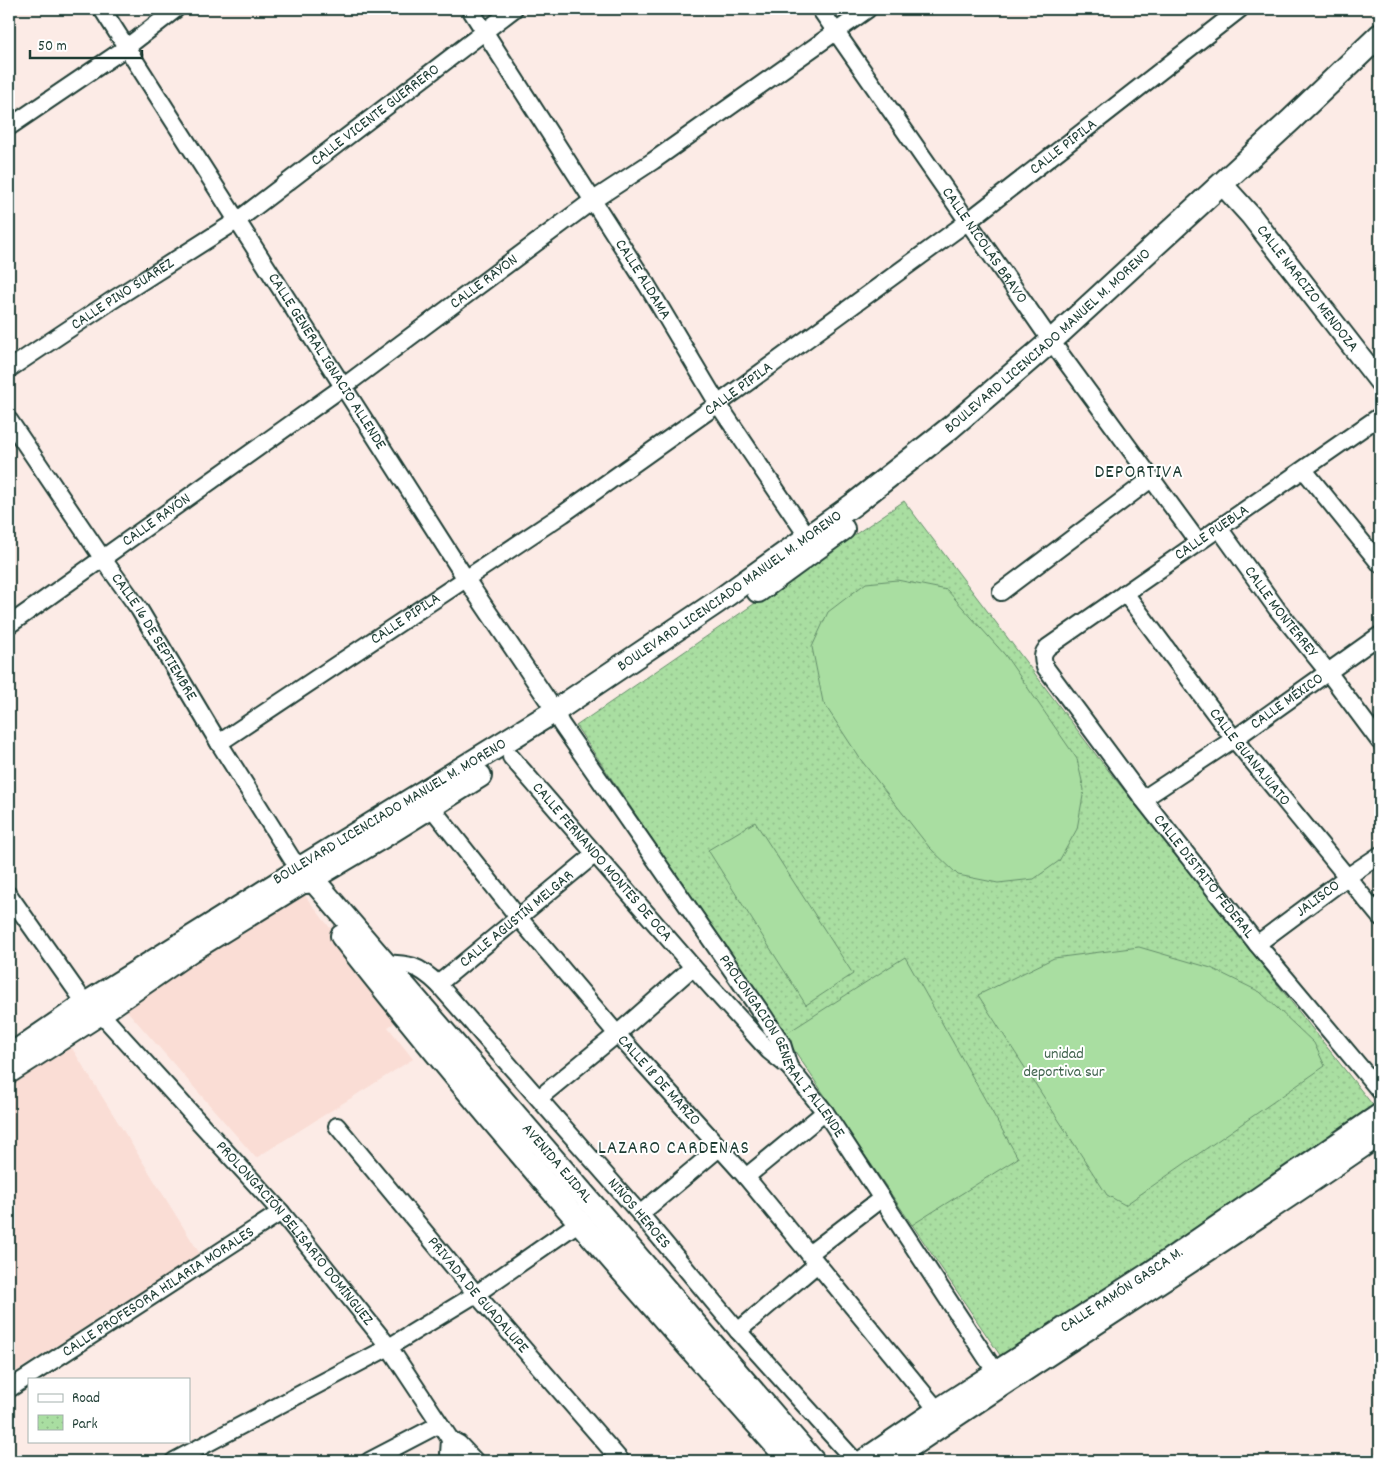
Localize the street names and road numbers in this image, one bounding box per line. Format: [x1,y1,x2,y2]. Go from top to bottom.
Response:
street label: CALLE VICENTE GUERRERO [306,58,444,172]
street label: CALLE PÍPILA [1025,113,1102,180]
street label: CALLE NICOLÁS BRAVO [936,183,1033,308]
street label: CALLE NARCIZO MENDOZA [1250,220,1364,357]
street label: CALLE ALDAMA [609,235,677,324]
street label: BOULEVARD LICENCIADO MANUEL M. MORENO [940,243,1156,439]
street label: CALLE RAYÓN [445,249,523,315]
street label: CALLE PINO SUÁREZ [66,252,179,336]
street label: CALLE GENERAL IGNACIO ALLENDE [262,268,392,455]
street label: CALLE PÍPILA [700,356,778,422]
street label: CALLE RAYÓN [117,487,196,552]
street label: CALLE PUEBLA [1170,499,1254,567]
street label: BOULEVARD LICENCIADO MANUEL M. MORENO [613,505,847,677]
street label: CALLE MONTERREY [1238,561,1324,663]
street label: CALLE 16 DE SEPTIEMBRE [105,568,203,706]
street label: CALLE PÍPILA [366,587,445,651]
street label: CALLE MÉXICO [1246,667,1328,735]
street label: CALLE GUANAJUATO [1203,703,1296,811]
street label: BOULEVARD LICENCIADO MANUEL M. MORENO [269,733,511,891]
street label: CALLE FERNANDO MONTES DE OCA [526,777,678,947]
street label: CALLE DISTRITO FEDERAL [1148,809,1260,944]
street label: CALLE AGUSTÍN MELGAR [454,864,579,973]
street label: JALISCO [1291,874,1345,923]
street label: PROLONGACIÓN GENERAL I ALLENDE [713,950,851,1143]
street label: CALLE 18 DE MARZO [612,1030,706,1131]
street label: AVENIDA EJIDAL [516,1118,598,1209]
street label: PROLONGACIÓN BELISARIO DOMÍNGUEZ [210,1136,379,1330]
street label: NIÑOS HEROES [602,1173,676,1254]
street label: CALLE PROFESORA HILARIA MORALES [57,1221,259,1363]
street label: PRIVADA DE GUADALUPE [422,1232,535,1359]
street label: CALLE RAMÓN GASCA M. [1056,1241,1188,1339]

